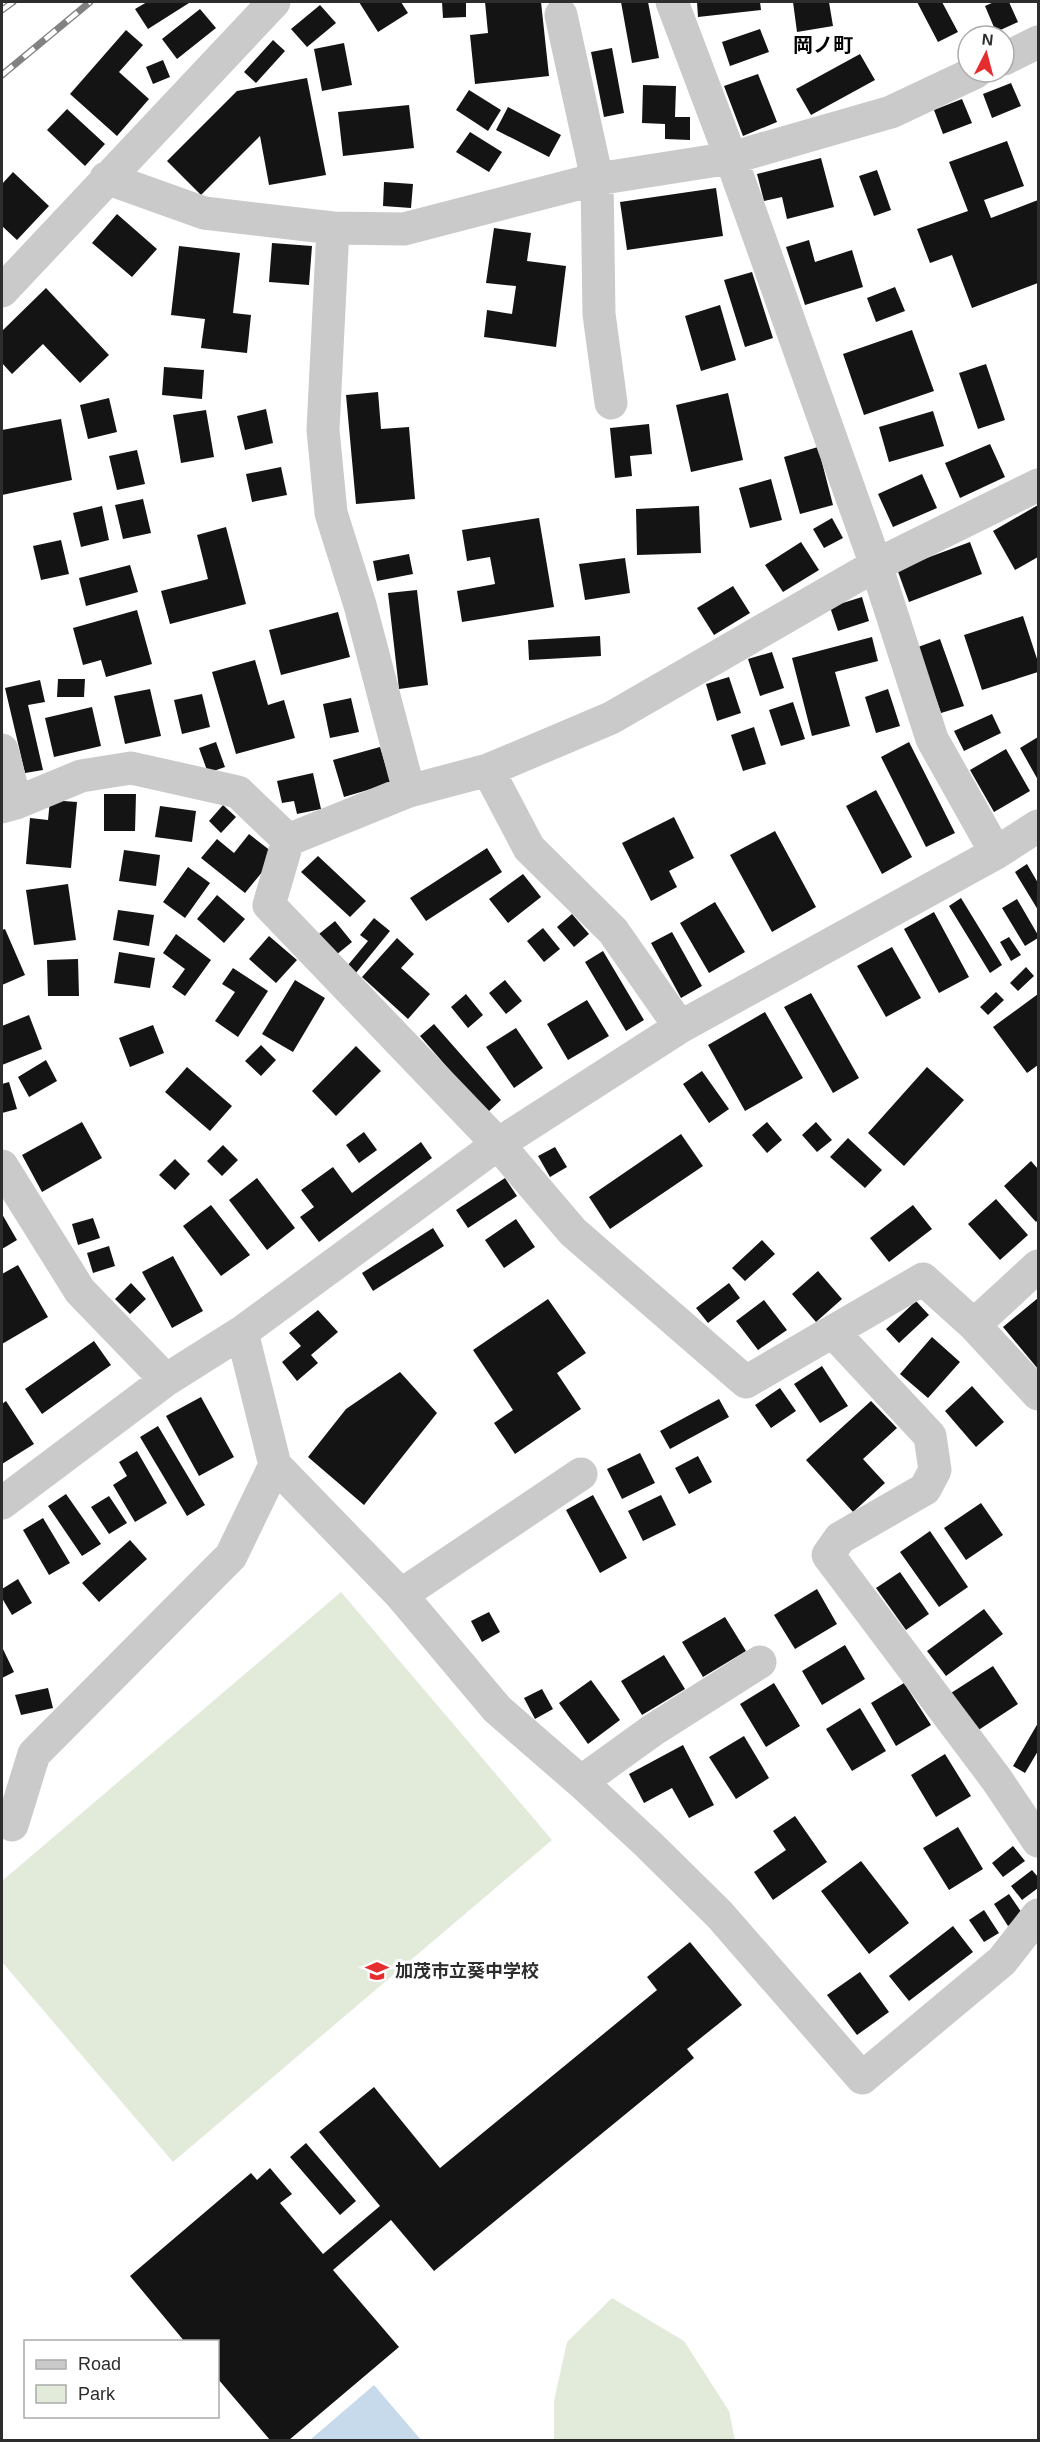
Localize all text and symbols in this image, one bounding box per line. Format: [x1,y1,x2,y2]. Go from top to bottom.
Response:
north arrow [956,24,1016,84]
text: N [981,31,994,49]
district label: 岡ノ町 [793,34,853,56]
school or university icon: 加茂市立葵中学校 [364,1958,390,1984]
place label: 加茂市立葵中学校 [395,1961,539,1981]
legend [24,2340,219,2418]
text: Road [78,2354,121,2374]
text: Park [78,2384,116,2404]

